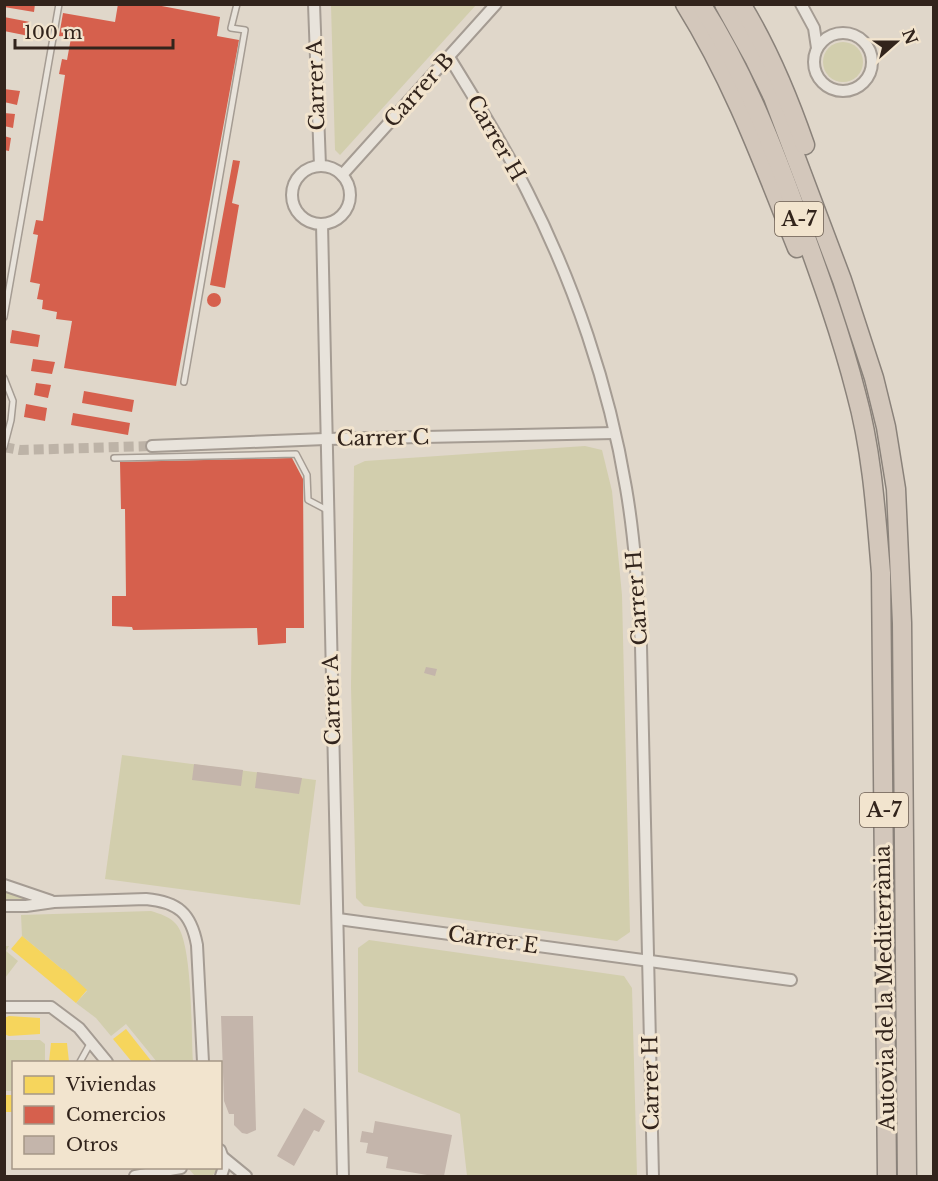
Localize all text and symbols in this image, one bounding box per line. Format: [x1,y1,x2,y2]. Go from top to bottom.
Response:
scale bar [15,12,172,50]
north arrow [866,12,926,72]
text: 100 m [24,22,82,44]
text: N [898,26,922,47]
street label: Carrer A [301,38,331,131]
street label: Carrer B [379,47,459,133]
street label: Carrer H [461,90,531,186]
road number: A-7 [775,202,823,236]
street label: Carrer C [336,424,430,452]
street label: Carrer H [621,550,653,646]
street label: Carrer A [317,653,347,746]
road number: A-7 [860,793,908,827]
street label: Autovia de la Mediterrània [870,845,901,1132]
street label: Carrer E [446,921,540,959]
street label: Carrer H [637,1035,665,1131]
legend [12,1061,222,1169]
text: Viviendas [65,1074,156,1096]
text: Comercios [66,1104,166,1126]
text: Otros [66,1134,118,1156]

